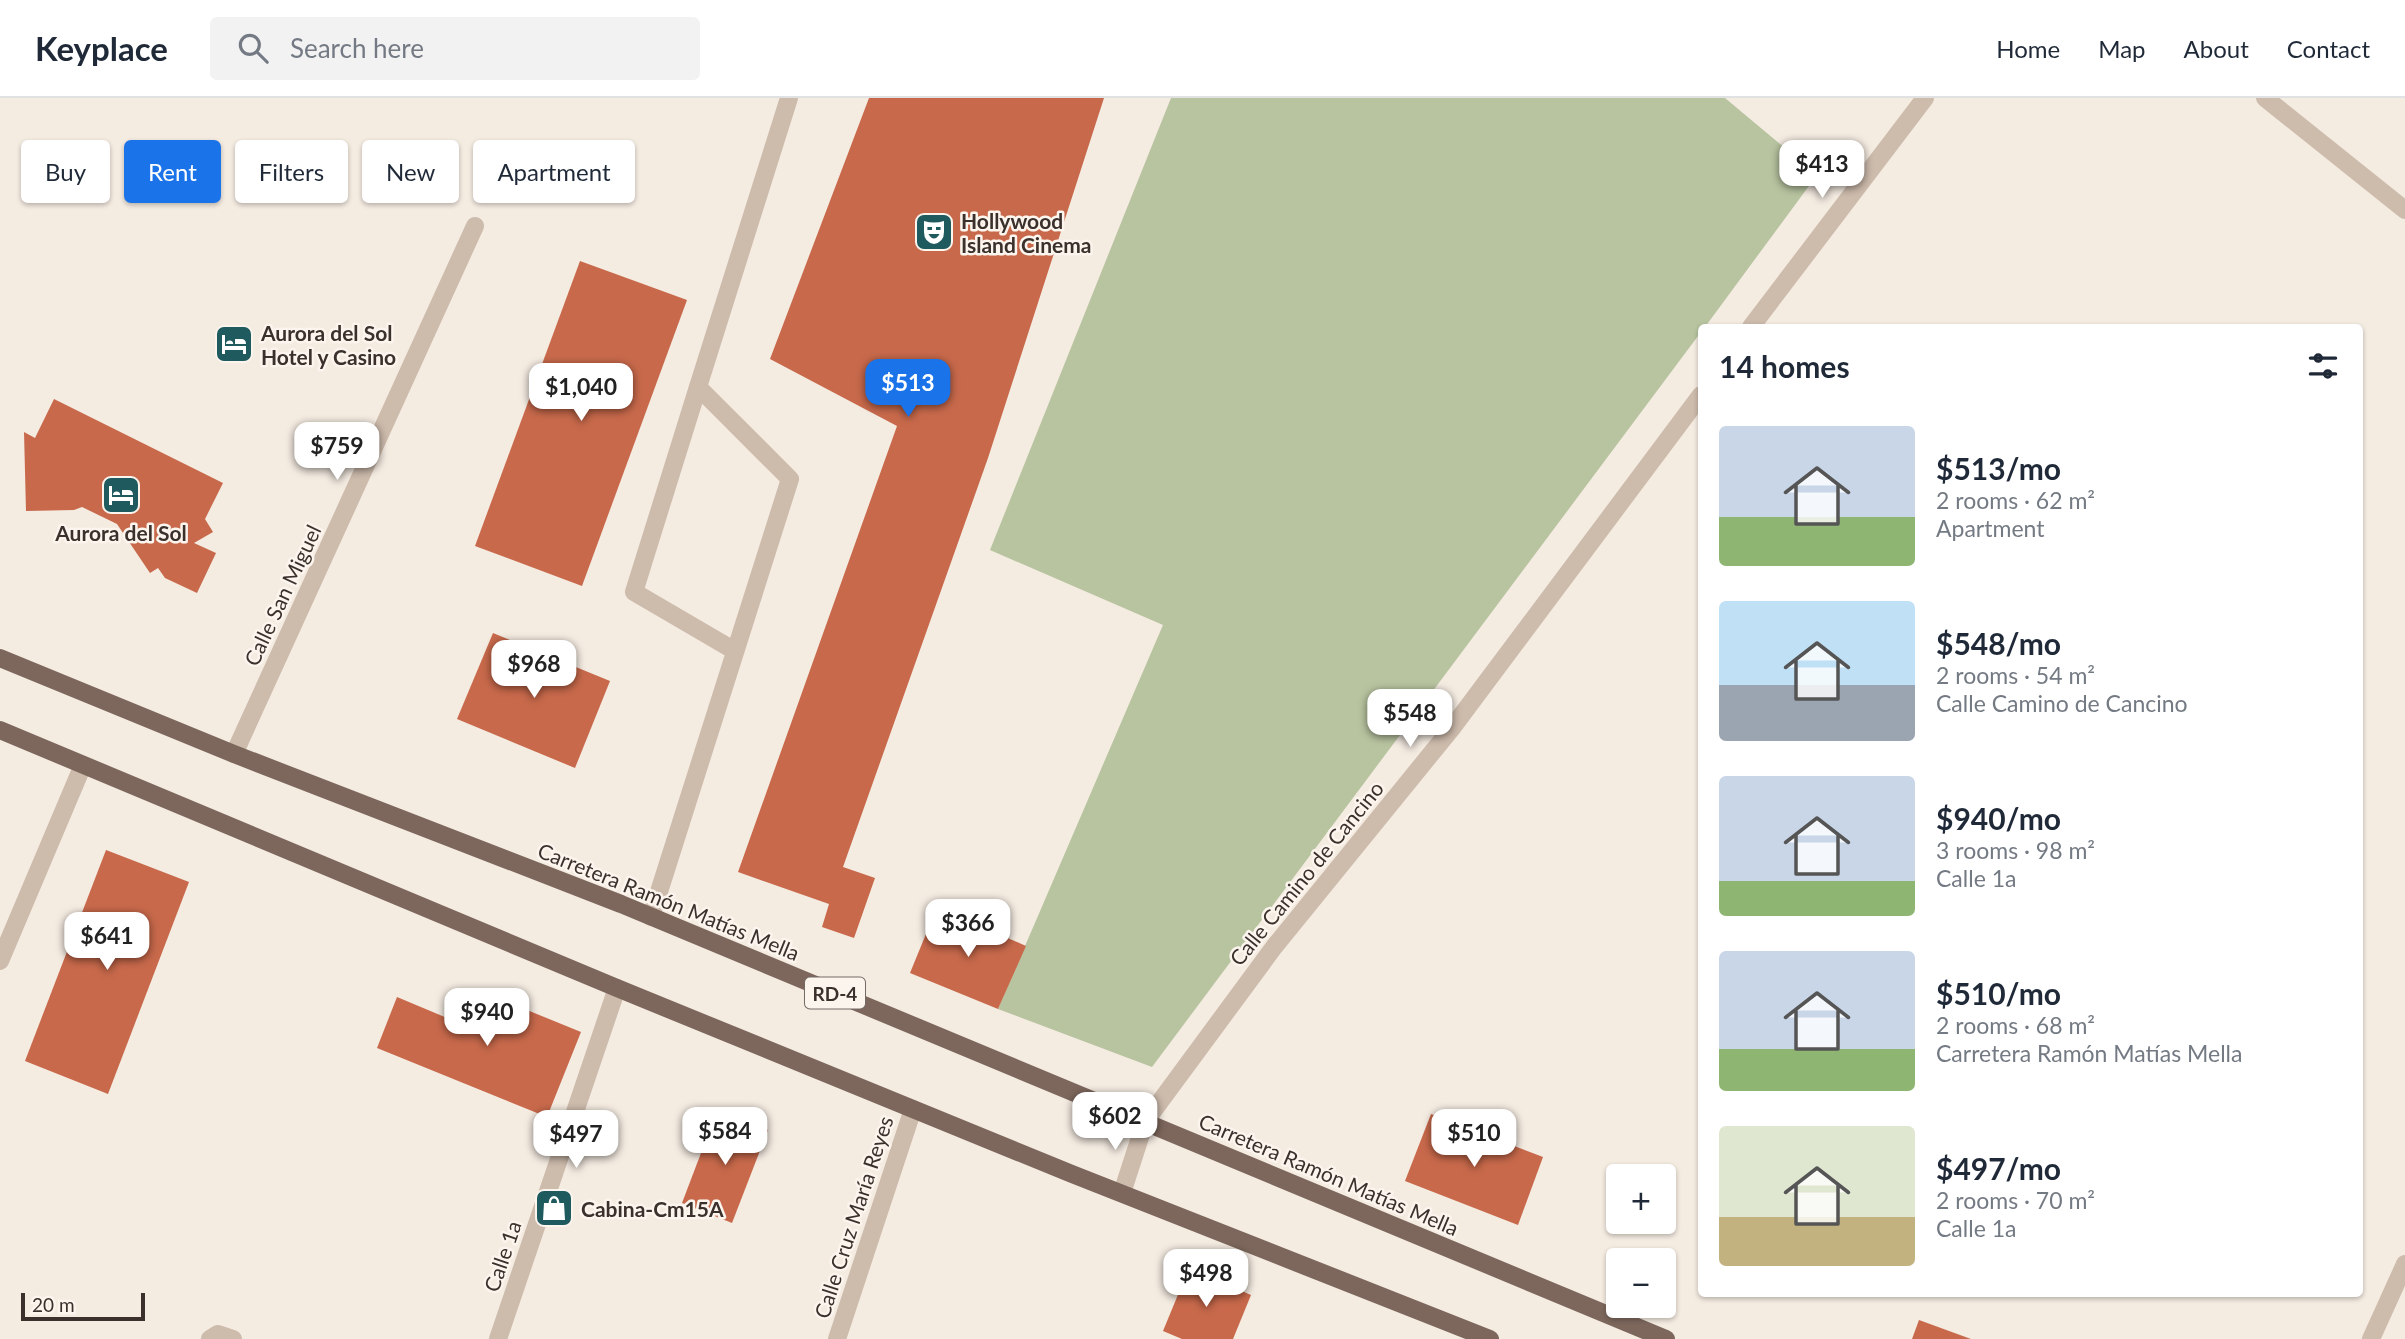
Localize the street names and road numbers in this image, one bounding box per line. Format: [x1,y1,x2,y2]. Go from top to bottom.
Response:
street label: Calle San Miguel [238,521,326,669]
street label: Calle Camino de Cancino [1224,776,1388,970]
street label: Carretera Ramón Matías Mella [535,837,803,965]
road number: RD-4 [805,978,865,1009]
street label: Carretera Ramón Matías Mella [1195,1108,1463,1240]
street label: Calle Cruz María Reyes [808,1113,898,1321]
street label: Calle 1a [478,1217,526,1295]

